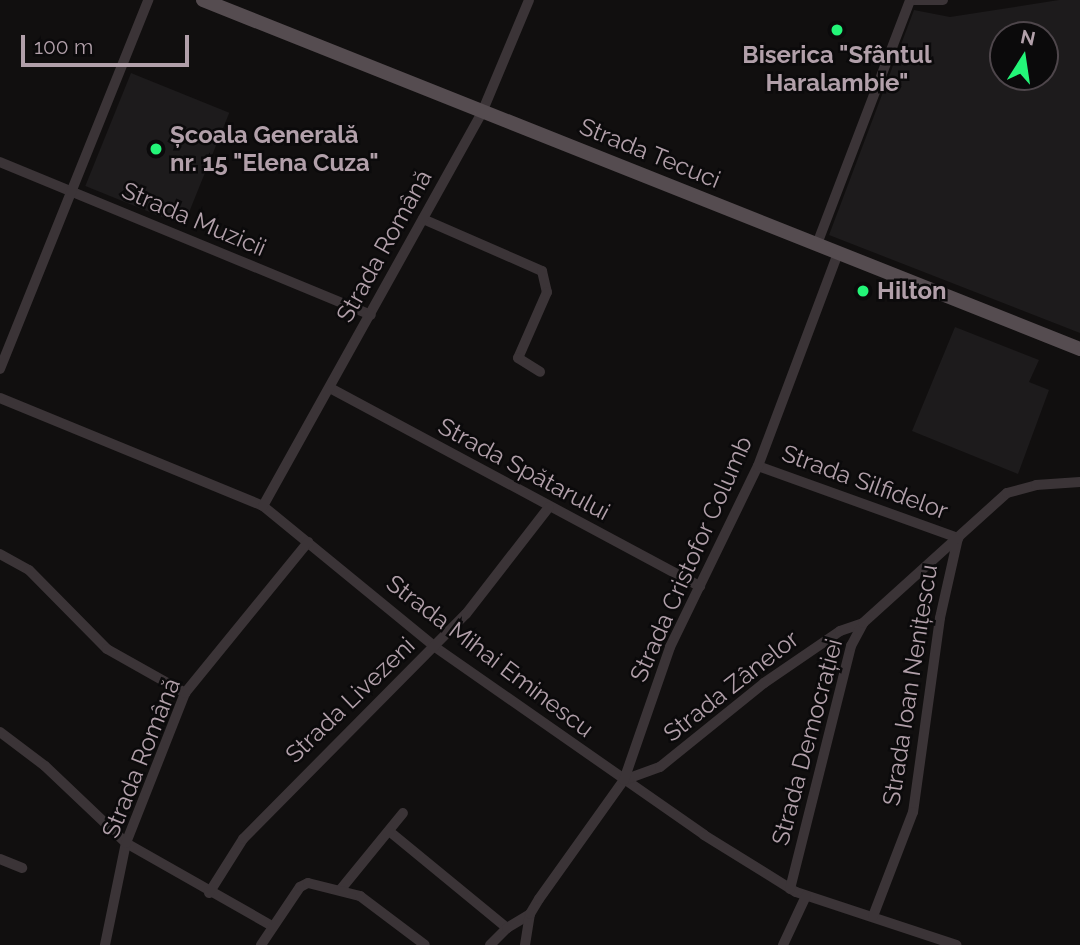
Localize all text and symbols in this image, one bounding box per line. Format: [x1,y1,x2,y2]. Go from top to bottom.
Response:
scale bar [24,21,192,65]
north arrow [989,21,1059,91]
marker: Biserica "Sfântul Haralambie" [829,22,845,38]
text: N [1019,25,1037,50]
text: 100 m [34,34,93,59]
place label: Biserica "Sfântul Haralambie" [742,41,932,97]
street label: Strada Tecuci [575,112,725,194]
place label: Școala Generală nr. 15 "Elena Cuza" [170,121,379,177]
marker: Școala Generală nr. 15 "Elena Cuza" [148,141,164,157]
street label: Strada Română [330,165,438,327]
street label: Strada Muzicii [118,176,270,262]
place label: Hilton [877,277,947,305]
marker: Hilton [855,283,871,299]
street label: Strada Spătarului [433,412,615,526]
street label: Strada Cristofor Columb [624,431,758,687]
street label: Strada Silfidelor [778,439,952,525]
street label: Strada Ioan Nenițescu [877,562,943,808]
street label: Strada Mihai Eminescu [381,569,599,743]
street label: Strada Zânelor [658,624,804,748]
street label: Strada Livezeni [279,631,421,769]
street label: Strada Democrației [766,636,848,848]
street label: Strada Română [96,674,186,842]

